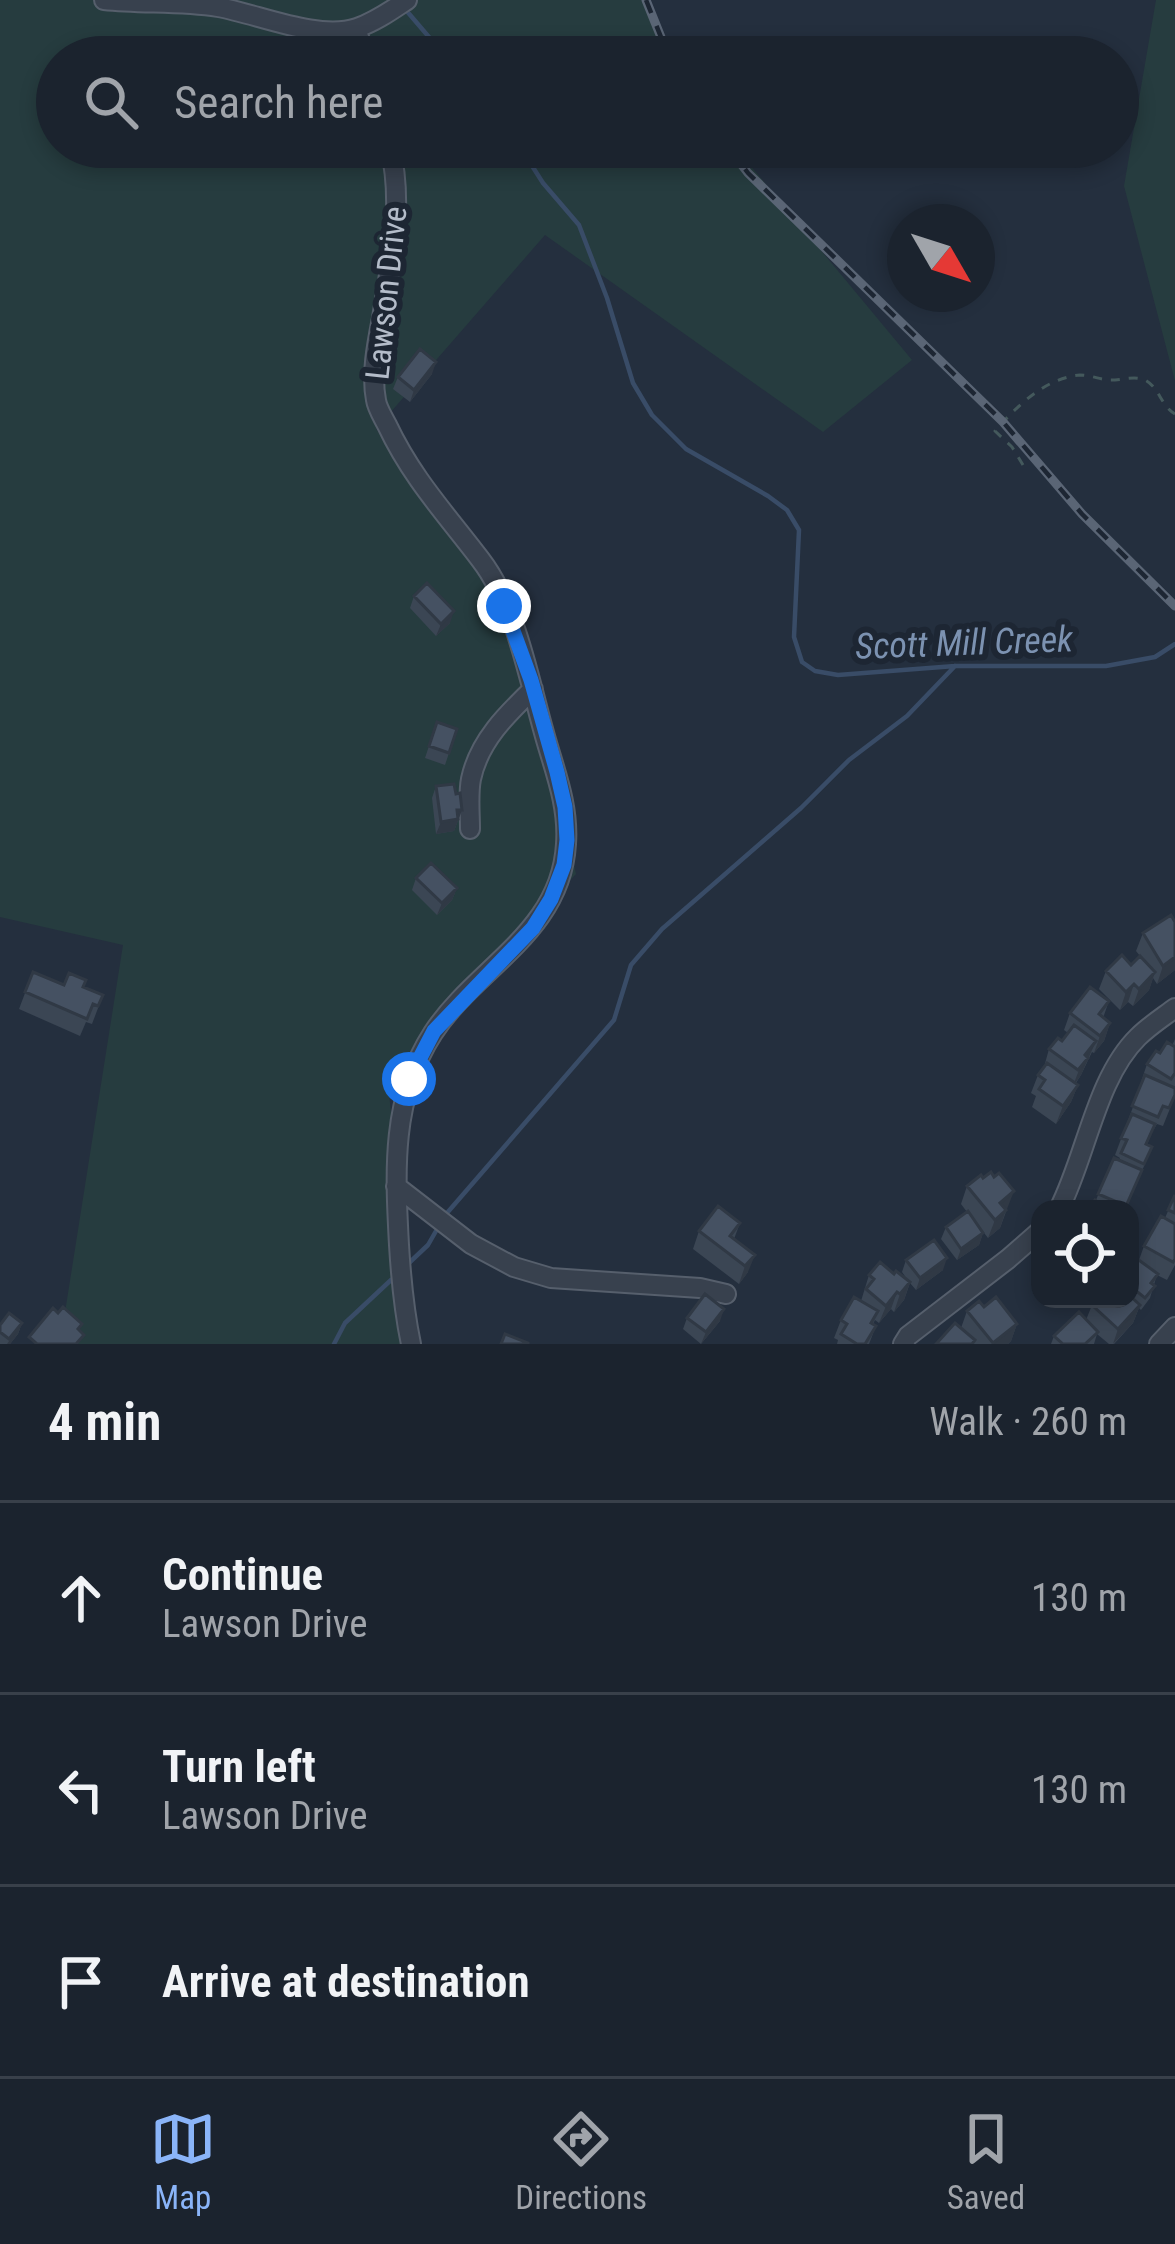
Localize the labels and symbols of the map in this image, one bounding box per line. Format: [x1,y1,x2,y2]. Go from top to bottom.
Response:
street label: Lawson Drive [358,204,414,382]
north arrow [887,204,995,312]
route end [477,579,531,633]
water label: Scott Mill Creek [854,618,1075,668]
route start [382,1052,436,1106]

